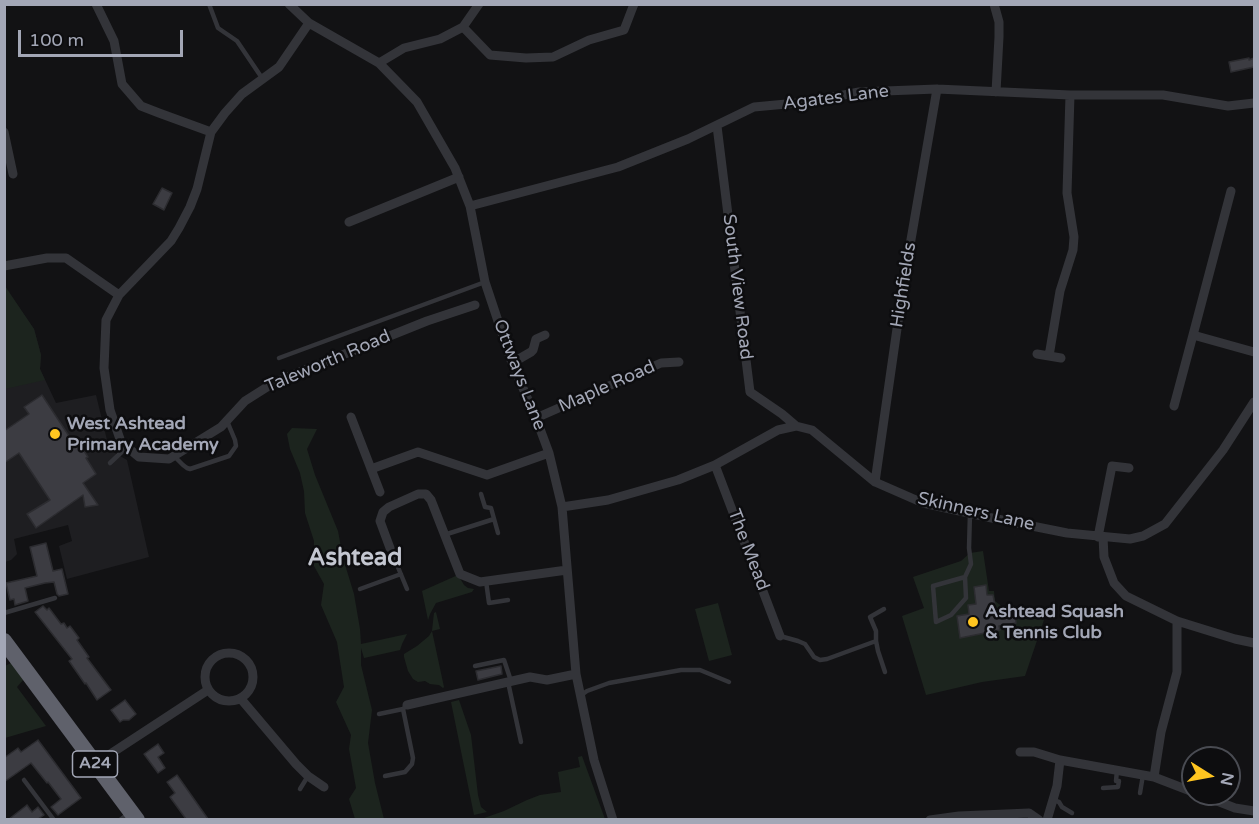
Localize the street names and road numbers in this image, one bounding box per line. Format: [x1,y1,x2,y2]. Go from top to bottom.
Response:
street label: Agates Lane [782,81,890,115]
street label: South View Road [717,213,757,361]
street label: Highfields [887,241,921,329]
street label: Ottways Lane [488,317,550,433]
street label: Taleworth Road [262,326,394,398]
street label: Maple Road [555,356,659,418]
street label: Skinners Lane [916,488,1036,536]
street label: The Mead [723,506,773,594]
road number: A24 [72,751,118,777]

